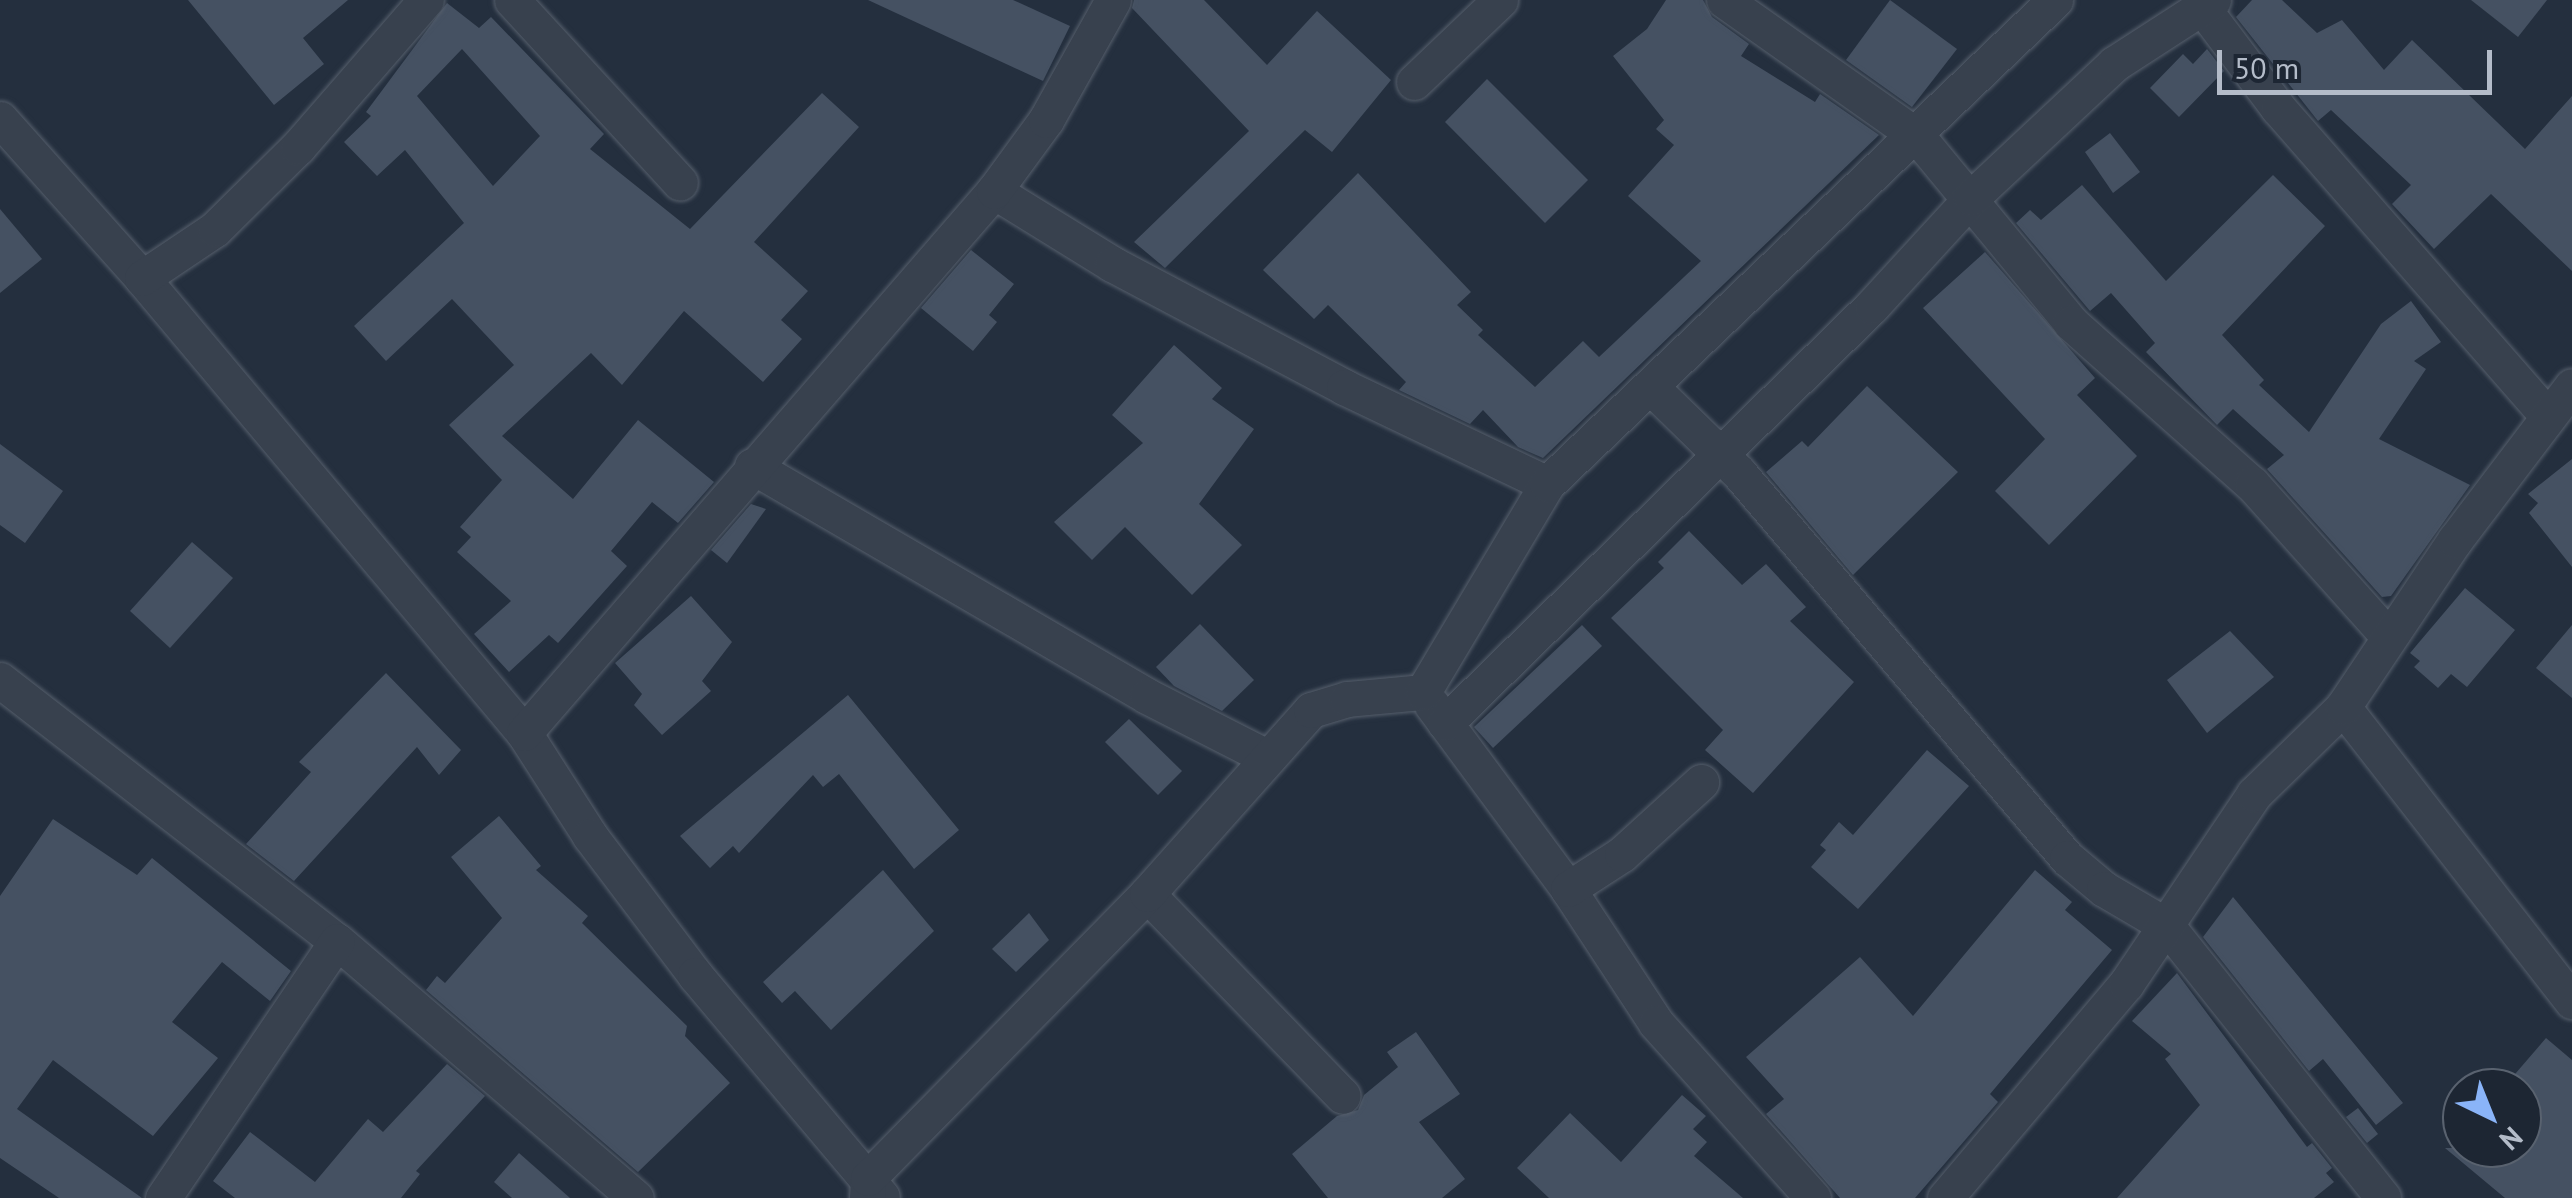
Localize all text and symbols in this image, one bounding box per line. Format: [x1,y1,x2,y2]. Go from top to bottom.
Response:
scale bar [2222,30,2497,92]
text: 50 m [2234,48,2299,87]
north arrow [2442,1068,2542,1168]
text: N [2492,1119,2531,1159]

